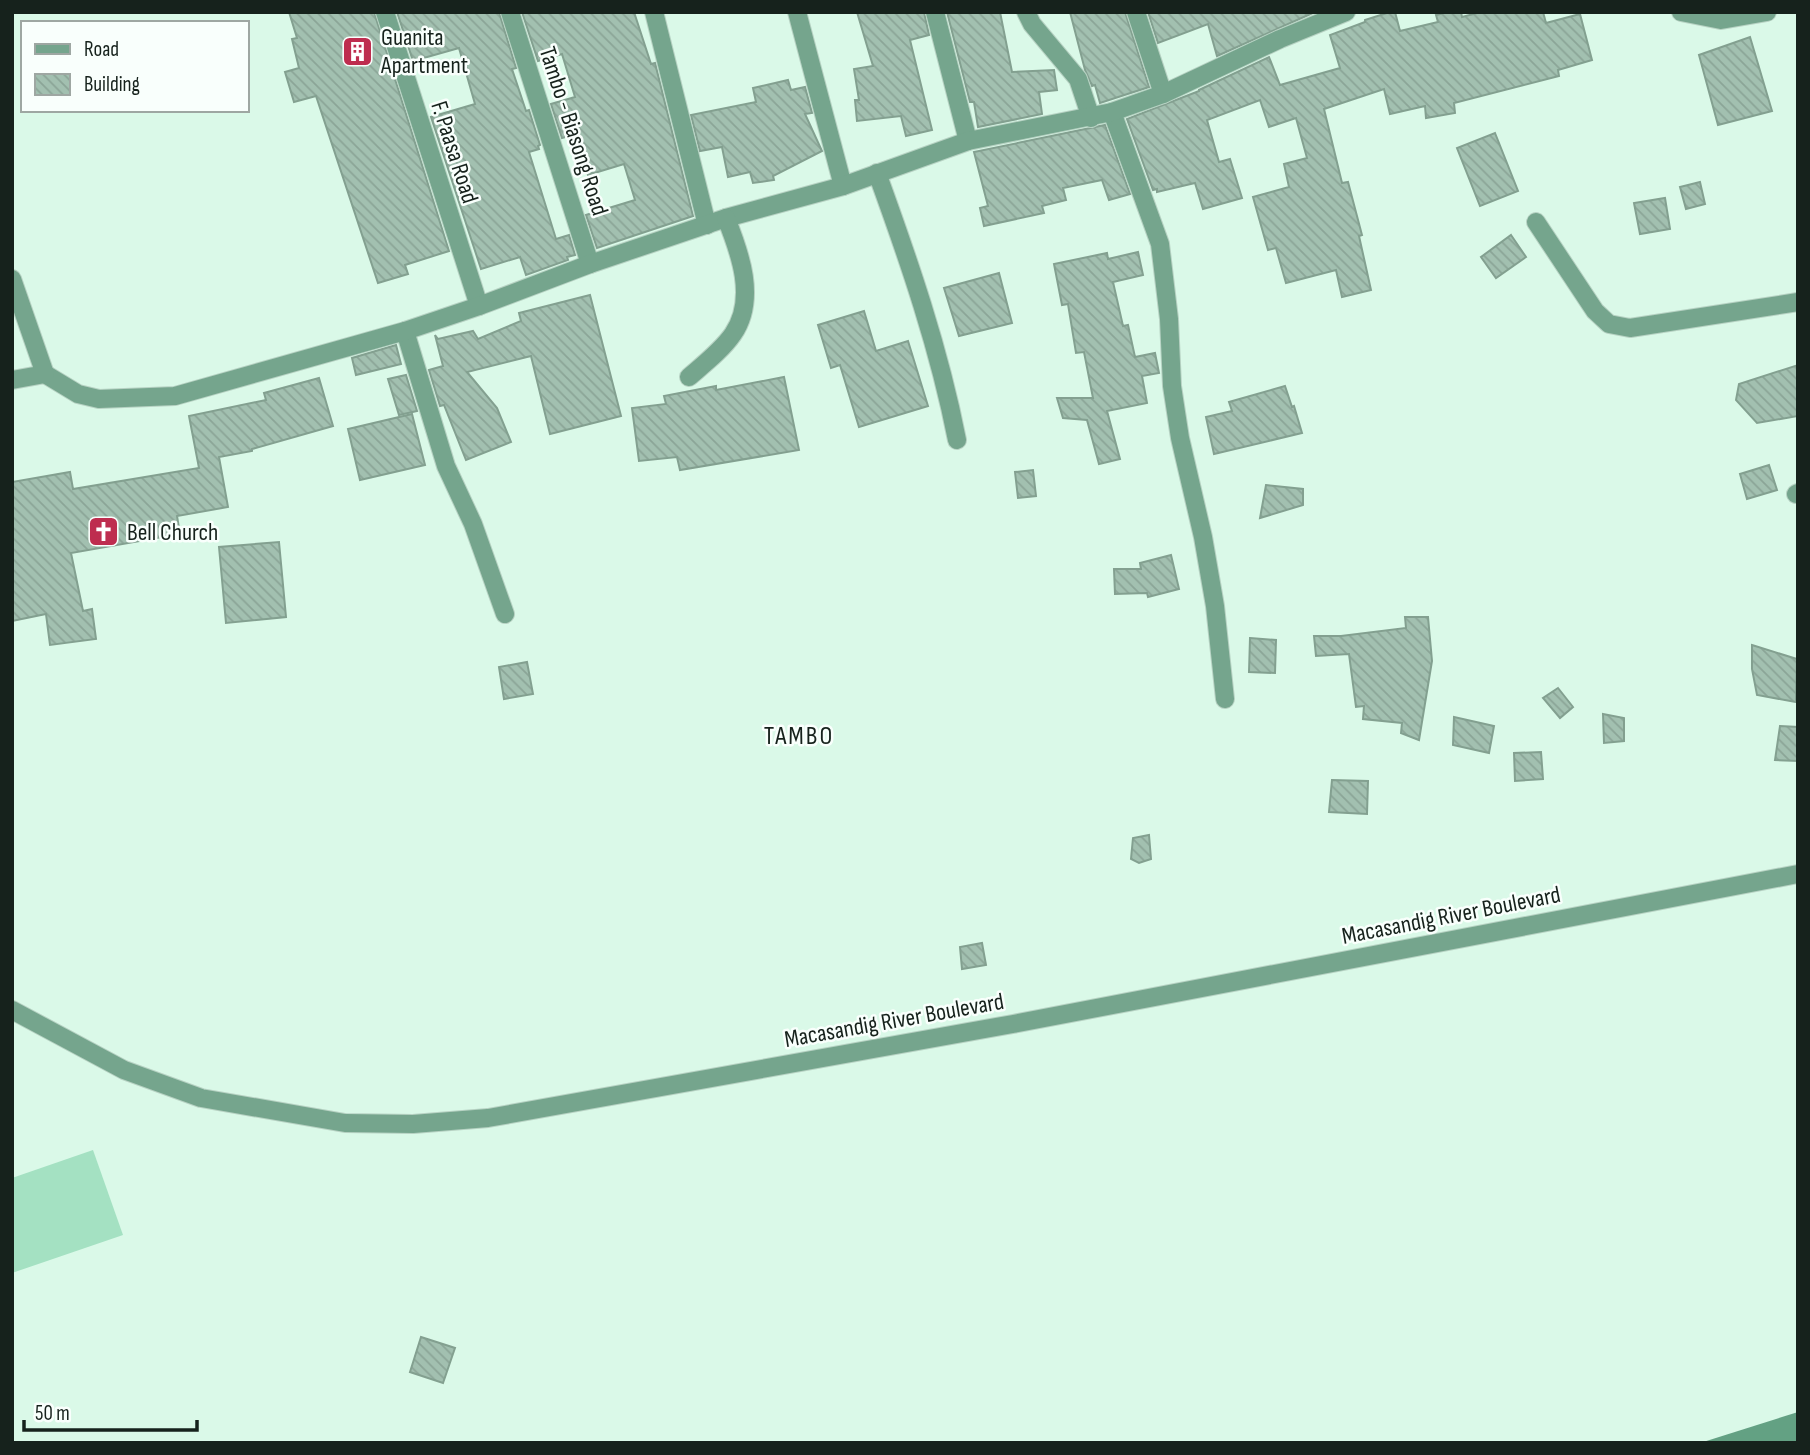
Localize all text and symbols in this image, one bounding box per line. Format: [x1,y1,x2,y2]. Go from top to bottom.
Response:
legend [21,21,248,112]
place label: Guanita Apartment [380,23,468,80]
building icon: Guanita Apartment [341,34,375,68]
text: Road [84,37,119,62]
street label: Tambo - Biasong Road [533,43,614,219]
text: Building [84,72,140,97]
street label: F. Paasa Road [424,97,485,207]
church icon: Bell Church [87,515,121,549]
place label: Bell Church [127,518,218,547]
district label: TAMBO [764,721,834,752]
street label: Macasandig River Boulevard [1339,880,1563,951]
street label: Macasandig River Boulevard [782,987,1006,1054]
scale bar [24,1388,198,1432]
text: 50 m [35,1401,70,1426]

